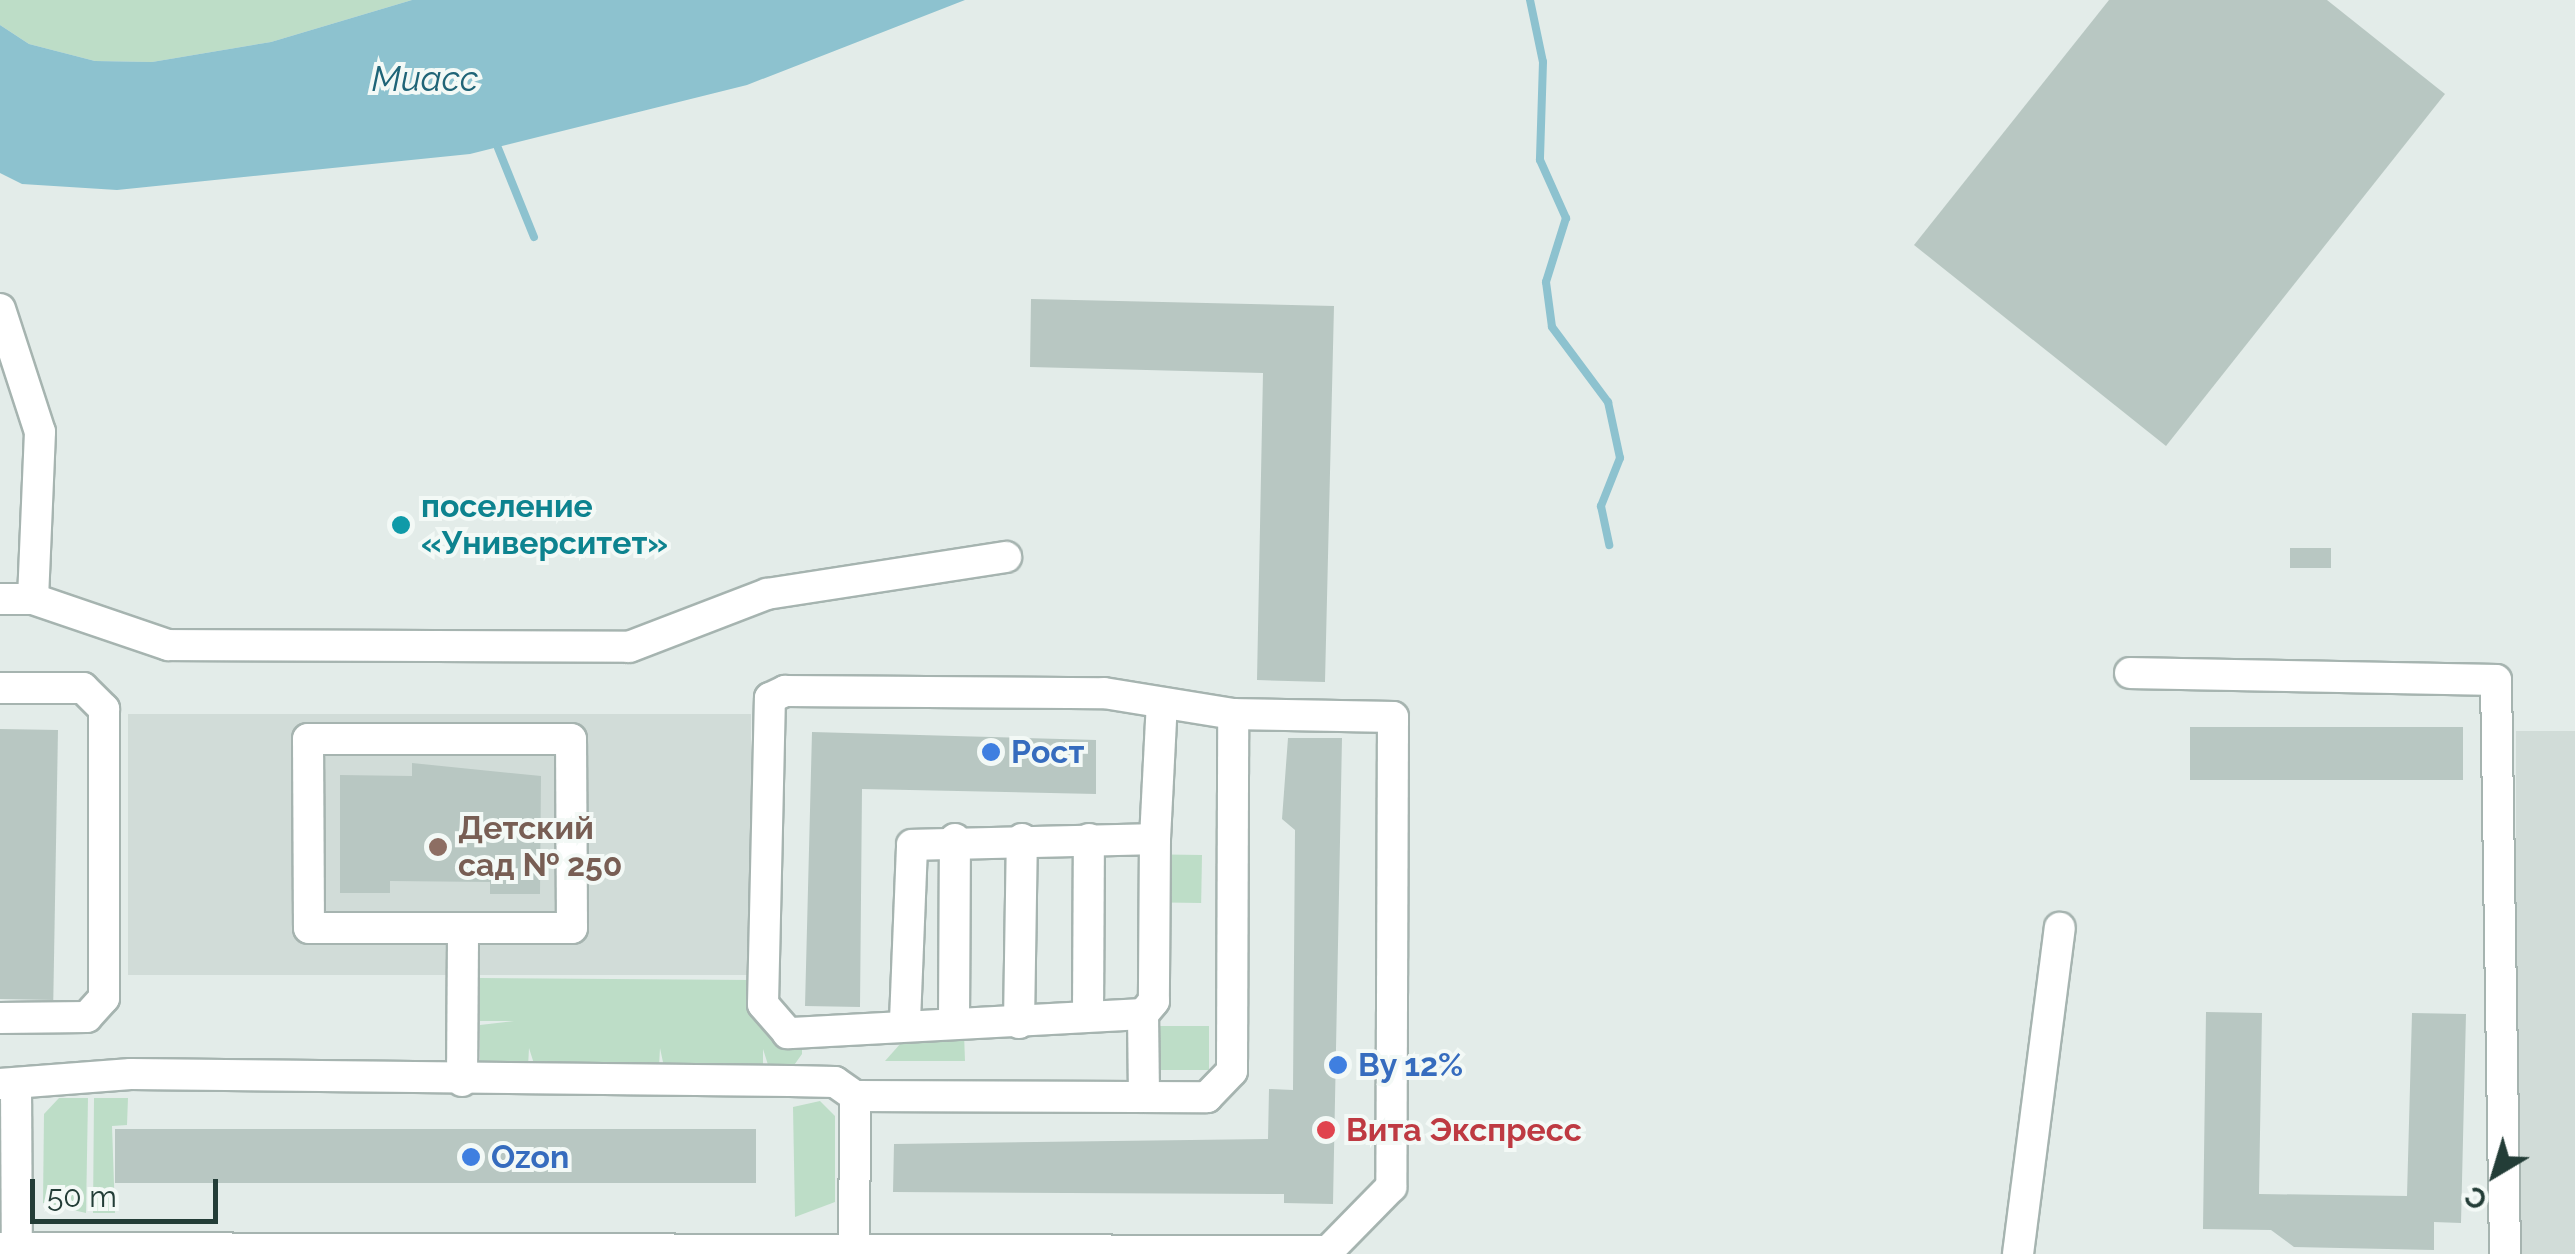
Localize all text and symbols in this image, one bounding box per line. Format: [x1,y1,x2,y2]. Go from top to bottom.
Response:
water label: Миасс [371,58,479,100]
place label: поселение «Университет» [421,488,668,563]
marker: поселение «Университет» [390,514,412,536]
place label: Рост [1011,733,1084,771]
marker: Рост [980,741,1002,763]
place label: Детский сад № 250 [458,810,622,885]
marker: Детский сад № 250 [427,836,449,858]
place label: Ву 12% [1358,1046,1464,1084]
marker: Ву 12% [1327,1054,1349,1076]
place label: Вита Экспресс [1346,1111,1582,1149]
marker: Вита Экспресс [1315,1119,1337,1141]
north arrow [2445,1124,2545,1224]
place label: Ozon [491,1138,569,1176]
marker: Ozon [460,1146,482,1168]
scale bar [35,1159,222,1221]
text: 50 m [47,1179,117,1214]
text: С [2458,1179,2494,1217]

